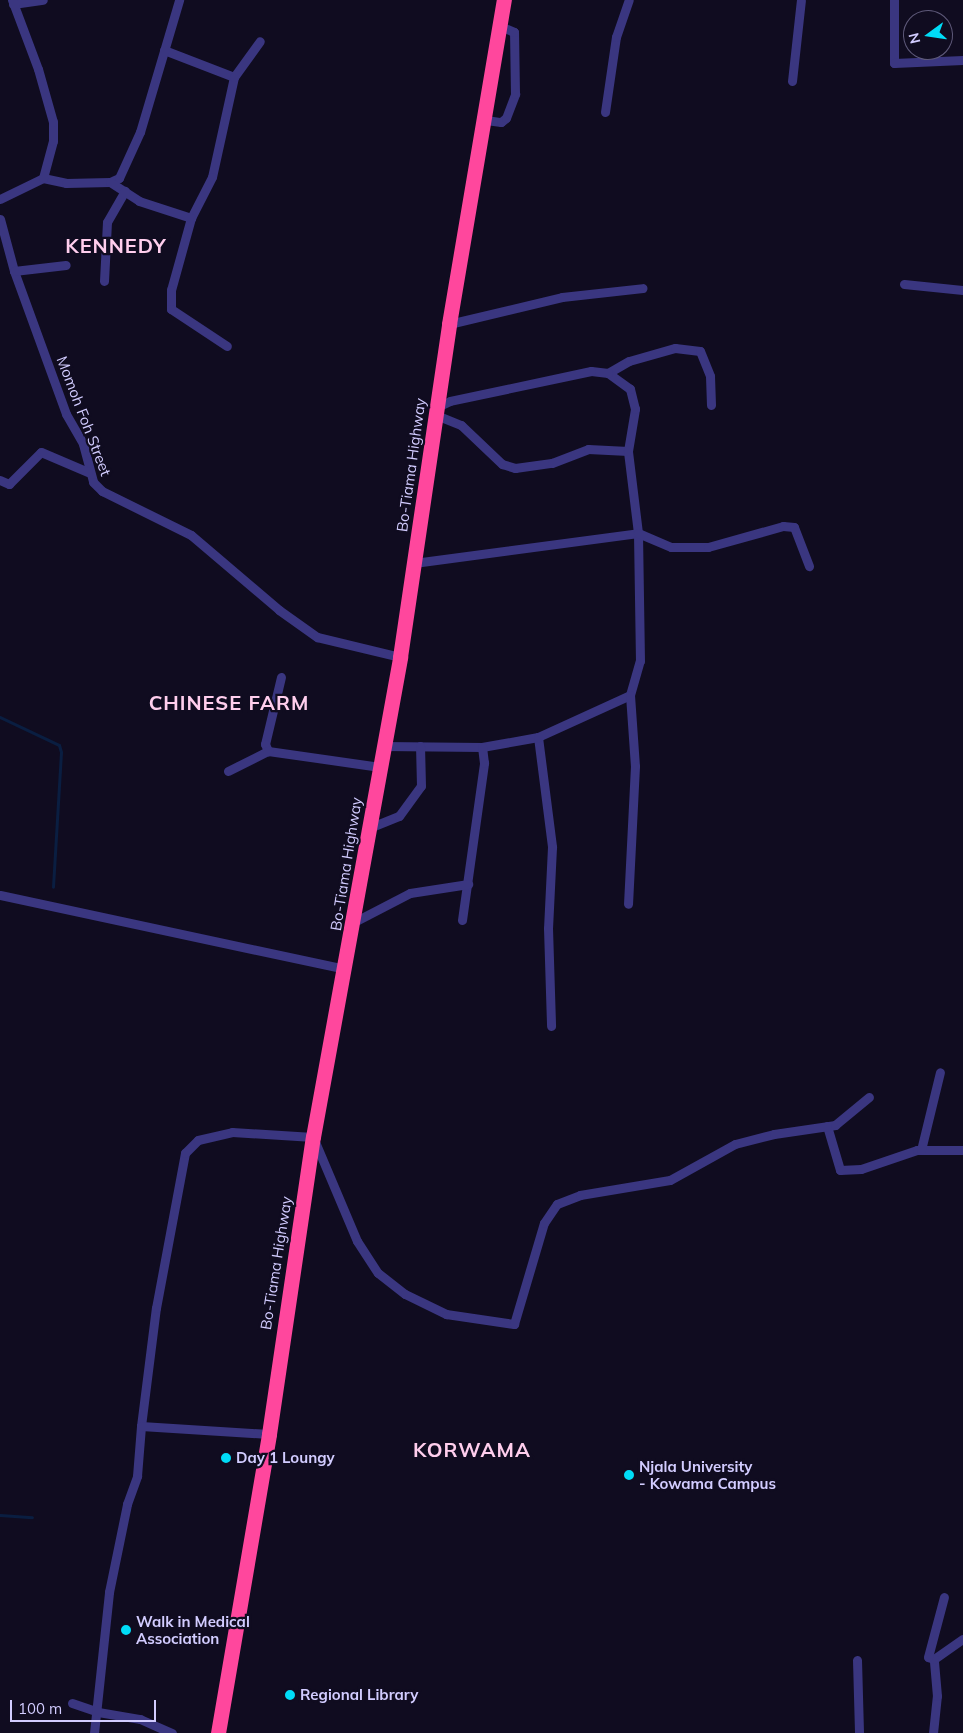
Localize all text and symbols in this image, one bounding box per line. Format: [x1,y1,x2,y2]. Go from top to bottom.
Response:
north arrow [903,10,953,60]
text: N [904,31,924,46]
district label: KENNEDY [64,233,168,257]
street label: Momoh Foh Street [53,354,115,478]
street label: Bo-Tiama Highway [393,397,429,533]
district label: CHINESE FARM [147,690,311,714]
street label: Bo-Tiama Highway [327,796,365,932]
street label: Bo-Tiama Highway [257,1195,295,1331]
district label: KORWAMA [412,1437,532,1461]
place label: Day 1 Loungy [236,1449,335,1467]
marker: Day 1 Loungy [220,1452,232,1464]
place label: Njala University - Kowama Campus [639,1457,776,1492]
marker: Njala University - Kowama Campus [623,1469,635,1481]
place label: Walk in Medical Association [136,1612,250,1647]
marker: Walk in Medical Association [120,1624,132,1636]
place label: Regional Library [300,1686,418,1704]
marker: Regional Library [284,1689,296,1701]
scale bar [12,1690,159,1722]
text: 100 m [18,1699,62,1718]

